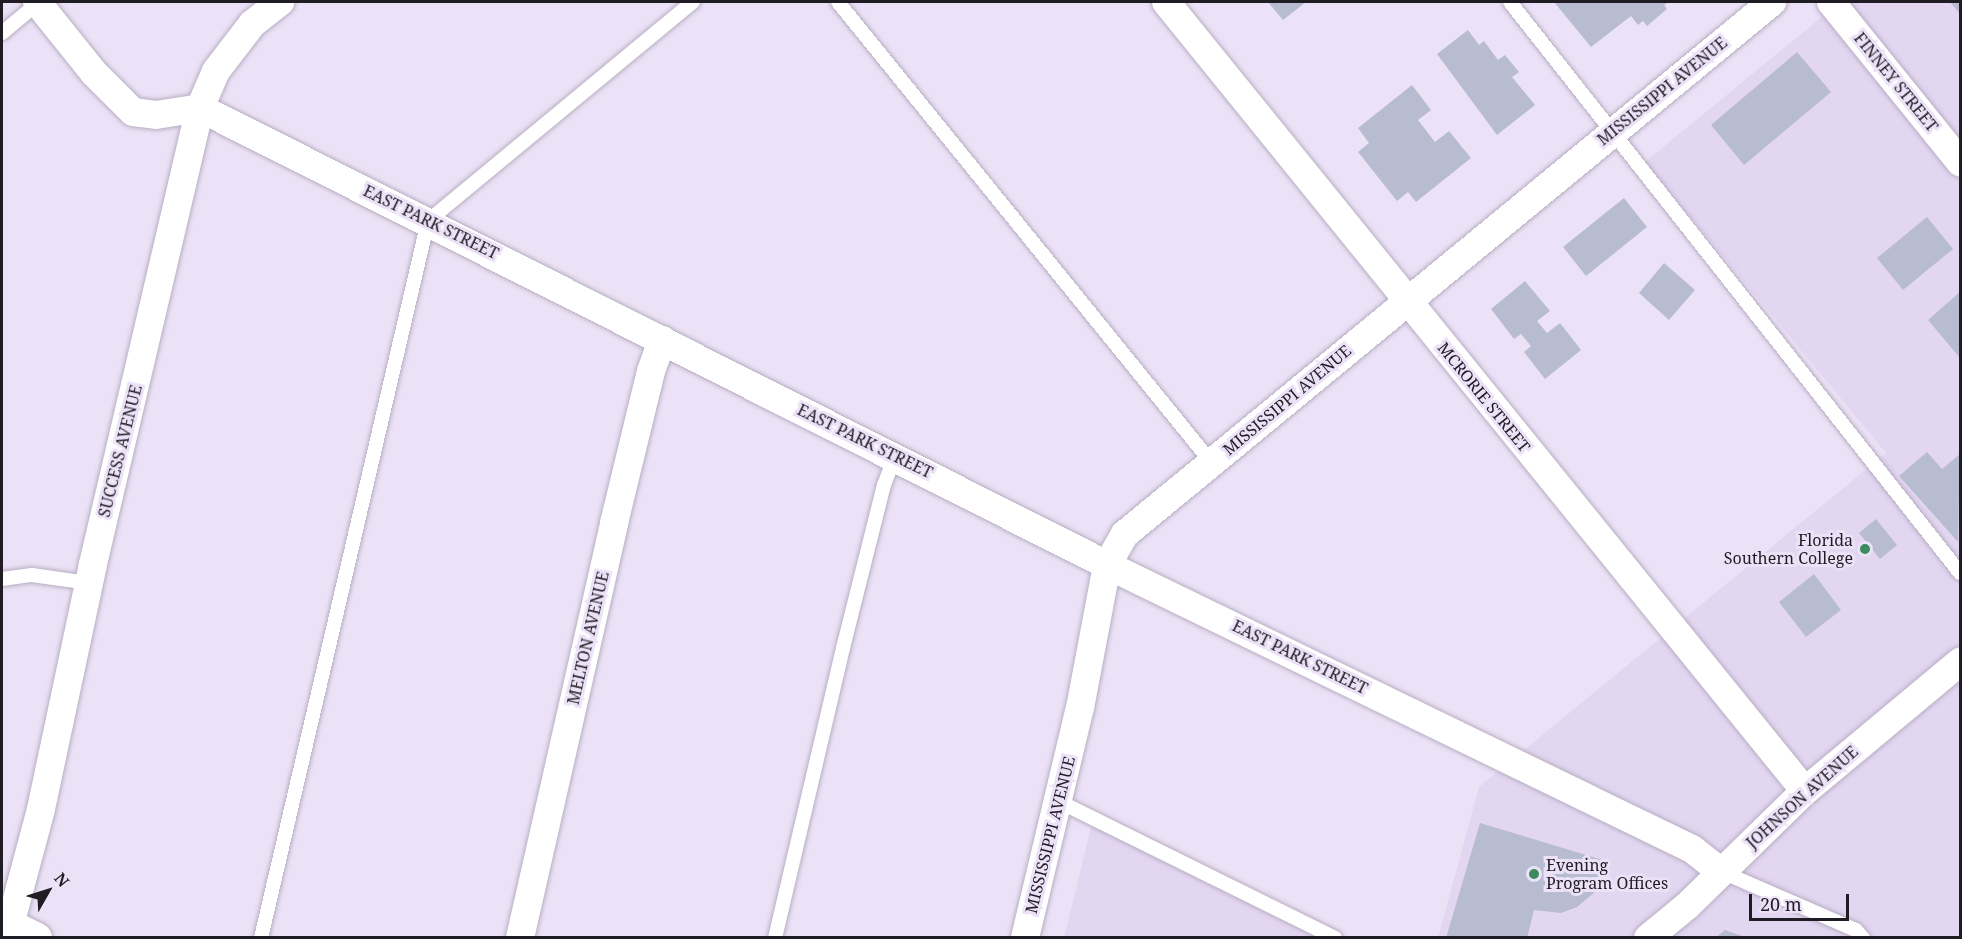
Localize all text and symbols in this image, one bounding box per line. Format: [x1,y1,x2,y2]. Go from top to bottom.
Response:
street label: FINNEY STREET [1850,29,1942,135]
street label: MISSISSIPPI AVENUE [1593,33,1731,149]
street label: EAST PARK STREET [360,181,502,263]
street label: MCRORIE STREET [1434,338,1534,456]
street label: MISSISSIPPI AVENUE [1219,341,1355,459]
street label: SUCCESS AVENUE [94,383,146,519]
street label: EAST PARK STREET [794,400,936,482]
place label: Florida Southern College [1724,530,1853,568]
marker: Florida Southern College [1858,542,1872,556]
street label: MELTON AVENUE [563,570,613,706]
street label: EAST PARK STREET [1229,616,1371,698]
street label: JOHNSON AVENUE [1742,742,1862,852]
street label: MISSISSIPPI AVENUE [1021,754,1079,916]
place label: Evening Program Offices [1546,855,1668,893]
north arrow [18,861,78,921]
marker: Evening Program Offices [1527,867,1541,881]
text: N [49,868,74,891]
scale bar [1752,882,1852,920]
text: 20 m [1760,892,1802,916]

